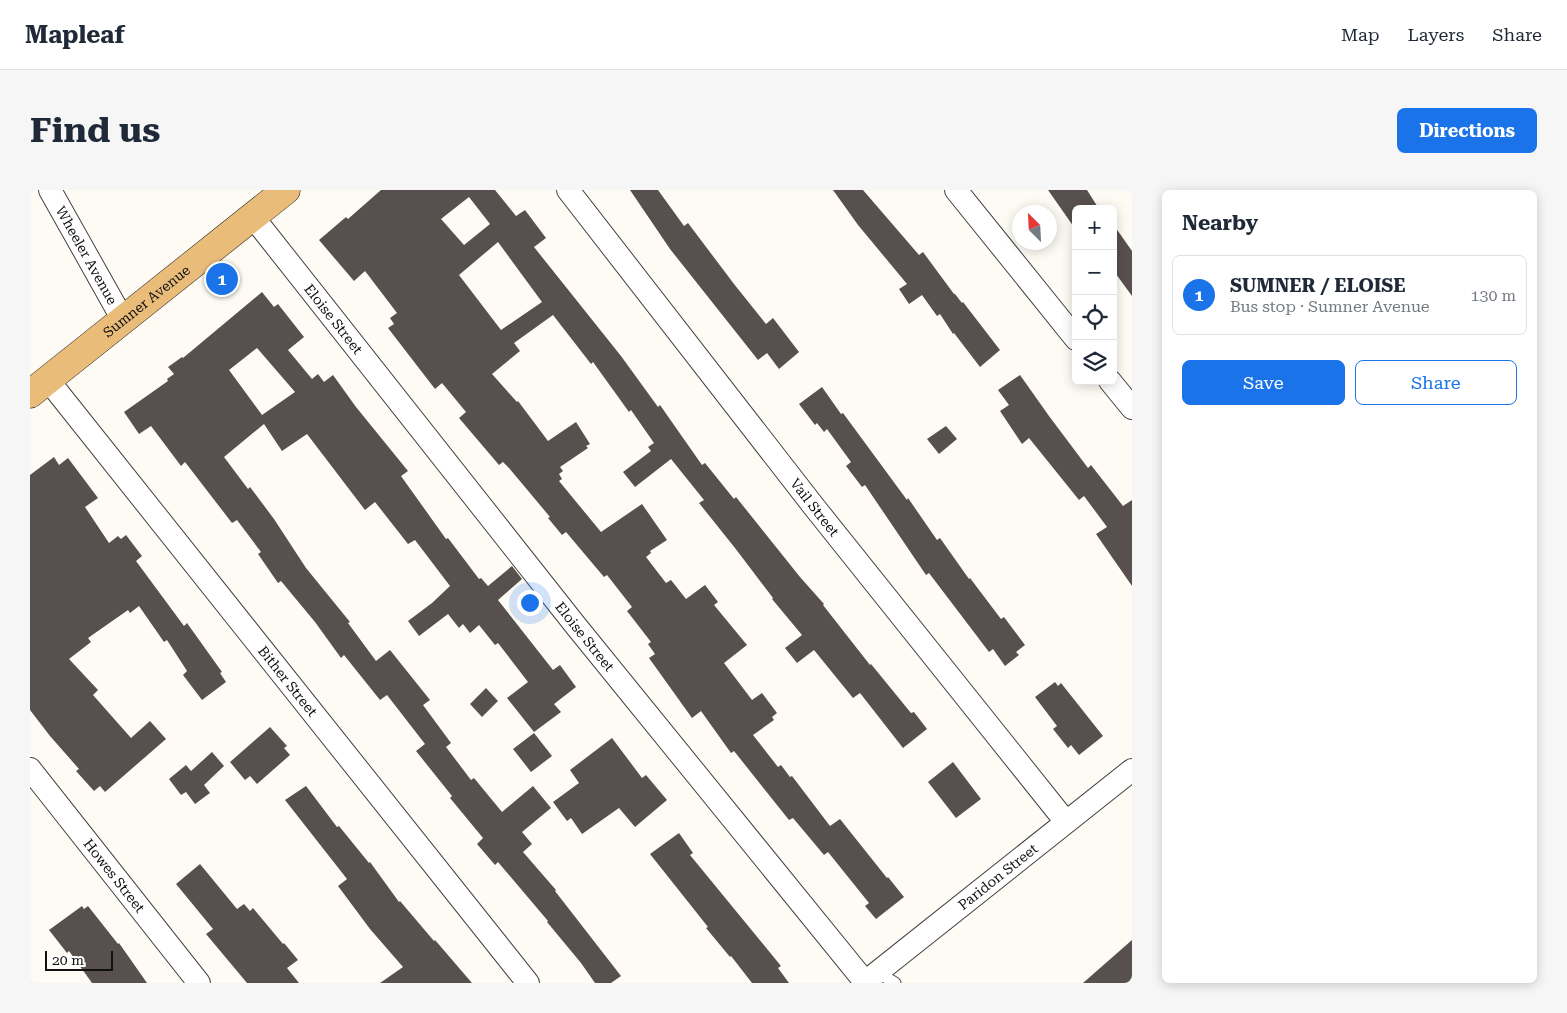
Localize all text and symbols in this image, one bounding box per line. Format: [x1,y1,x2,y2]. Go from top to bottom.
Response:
text: Mapleaf [25,21,125,49]
text: Map [1341,24,1380,45]
text: Layers [1408,24,1464,45]
text: Share [1492,24,1542,45]
button: Directions [1397,108,1537,153]
text: Find us [30,110,160,151]
street label: Wheeler Avenue [53,203,121,308]
north arrow [1012,205,1057,250]
map controls [1072,205,1117,385]
button: + [1072,205,1117,250]
text: Nearby [1182,211,1258,235]
button: − [1072,250,1117,295]
pin: 1 [206,260,238,298]
street label: Sumner Avenue [100,262,193,341]
text: SUMNER / ELOISE [1230,274,1406,297]
street label: Eloise Street [301,281,366,357]
text: 1 [1195,286,1203,305]
text: 130 m [1470,286,1516,305]
button: locate [1072,295,1117,340]
text: Bus stop · Sumner Avenue [1230,297,1430,316]
button: layers [1072,340,1117,385]
button: Save [1182,360,1345,405]
button: Share [1355,360,1517,405]
street label: Vail Street [787,475,842,539]
your location [517,590,543,616]
street label: Eloise Street [552,599,618,675]
street label: Bither Street [255,643,321,720]
street label: Howes Street [80,836,148,916]
street label: Paridon Street [955,840,1041,913]
scale bar [45,948,112,971]
text: 20 m [52,952,84,968]

